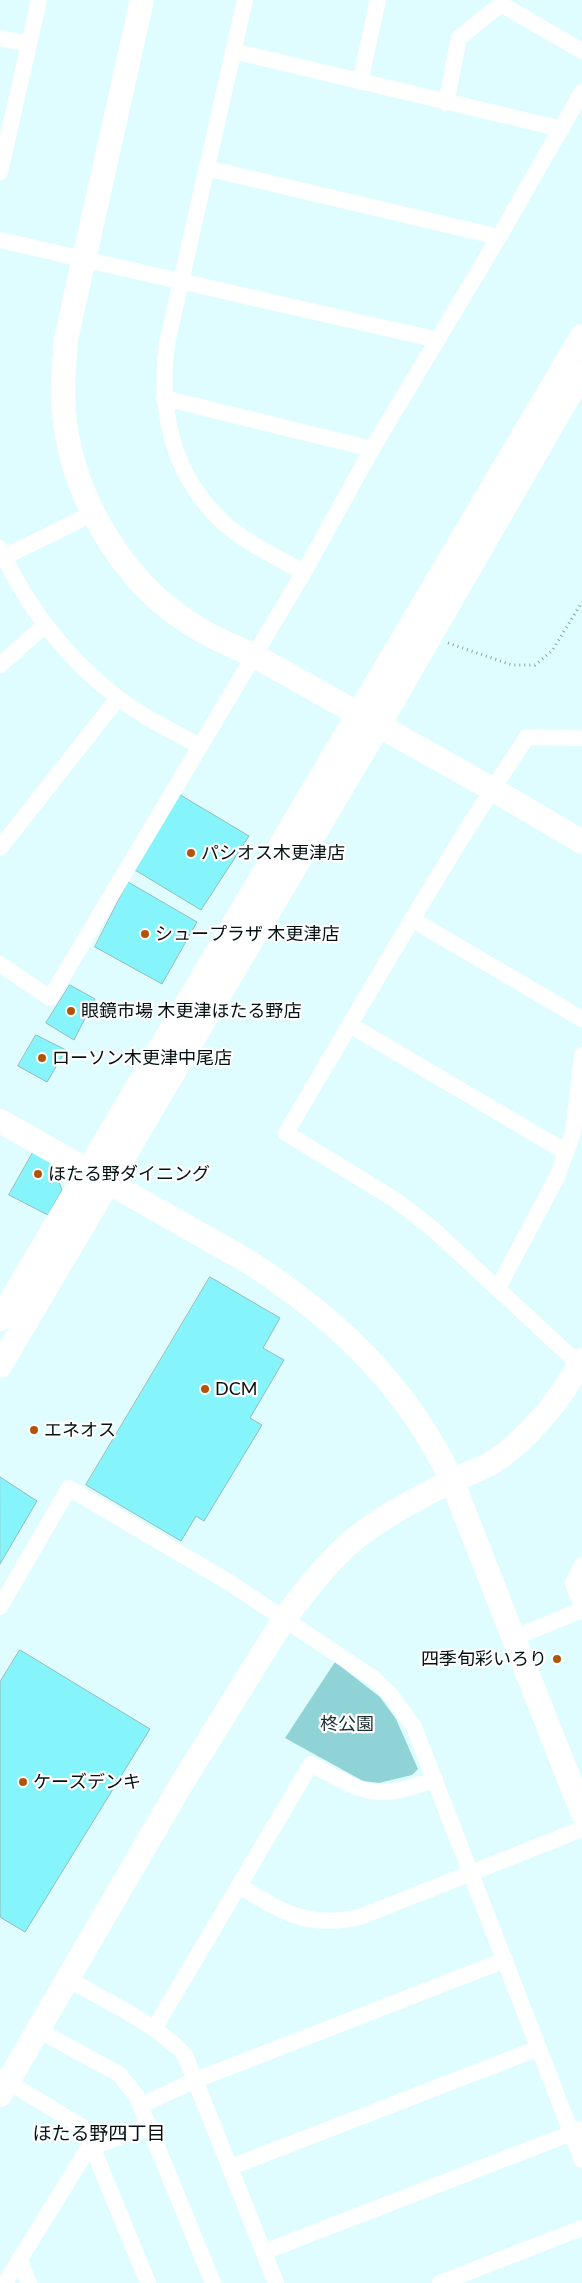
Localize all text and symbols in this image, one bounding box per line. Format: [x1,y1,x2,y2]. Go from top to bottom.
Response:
place label: パシオス木更津店 [201,842,345,864]
marker: パシオス木更津店 [185,847,197,859]
place label: シュープラザ 木更津店 [155,923,340,945]
marker: シュープラザ 木更津店 [139,928,151,940]
place label: 眼鏡市場 木更津ほたる野店 [81,1000,302,1022]
marker: 眼鏡市場 木更津ほたる野店 [65,1005,77,1017]
place label: ローソン木更津中尾店 [52,1047,232,1069]
marker: ローソン木更津中尾店 [36,1052,48,1064]
place label: ほたる野ダイニング [48,1163,210,1185]
marker: ほたる野ダイニング [32,1168,44,1180]
place label: DCM [215,1378,257,1400]
marker: DCM [199,1383,211,1395]
place label: エネオス [44,1419,116,1441]
marker: エネオス [28,1424,40,1436]
place label: 四季旬彩いろり [421,1648,547,1670]
marker: 四季旬彩いろり [551,1653,563,1665]
park label: 柊公園 [320,1713,374,1735]
place label: ケーズデンキ [33,1771,141,1793]
marker: ケーズデンキ [17,1776,29,1788]
district label: ほたる野四丁目 [33,2123,165,2145]

